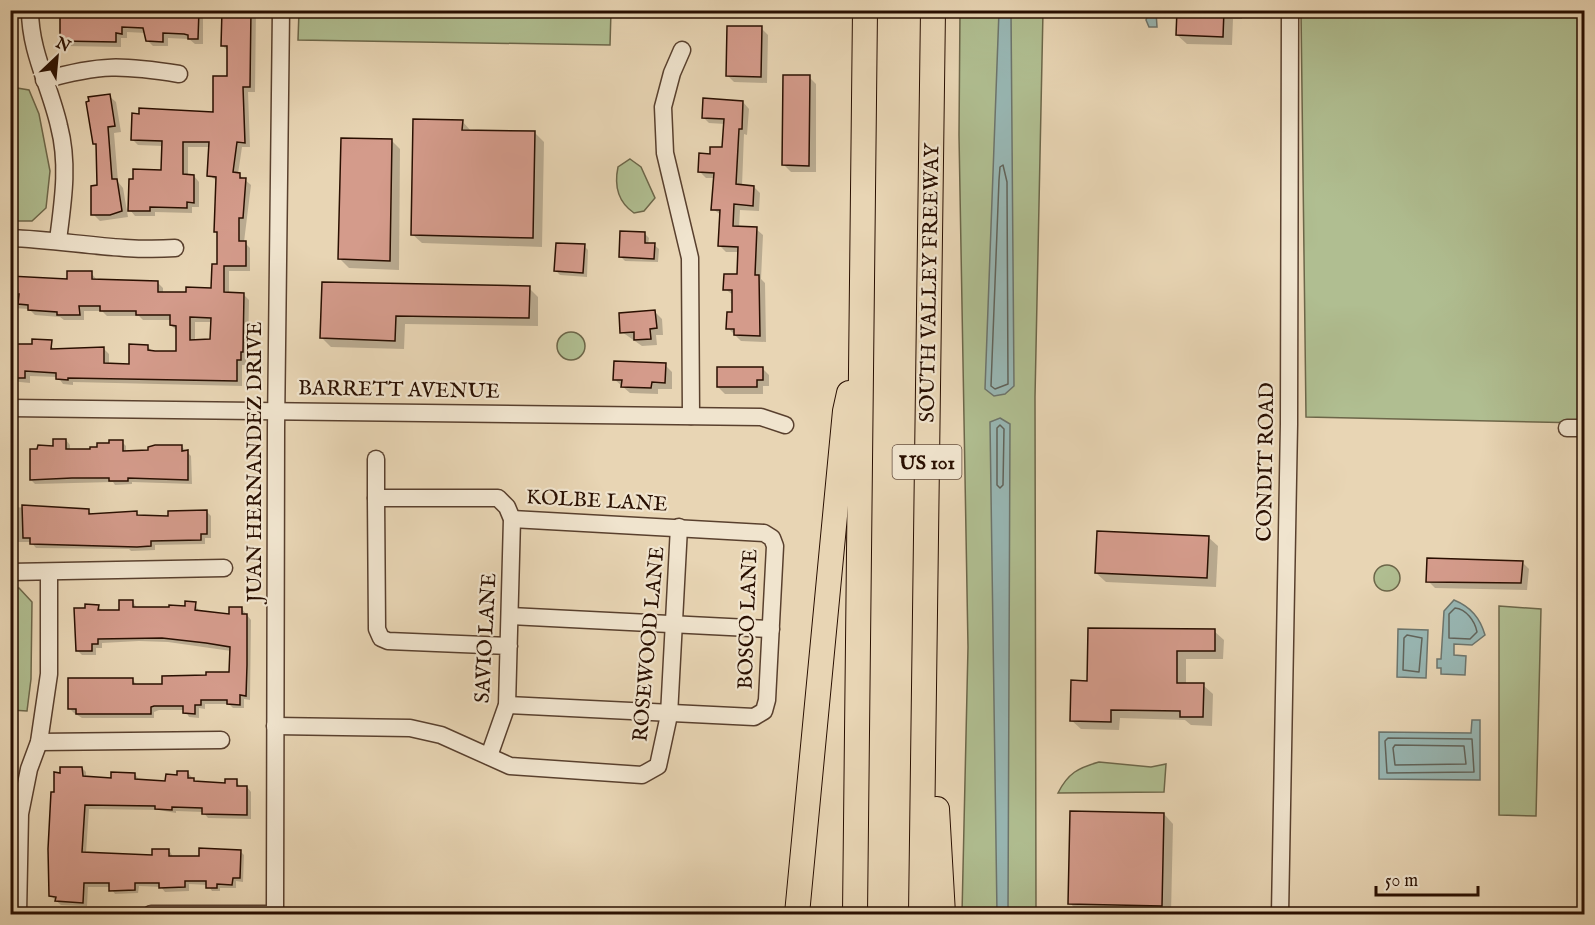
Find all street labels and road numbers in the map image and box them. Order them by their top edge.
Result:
street label: SOUTH VALLEY FREEWAY [915,142,946,423]
street label: JUAN HERNANDEZ DRIVE [242,321,269,605]
street label: BARRETT AVENUE [298,375,500,406]
street label: CONDIT ROAD [1252,382,1281,542]
road number: US 101 [892,445,962,479]
street label: KOLBE LANE [525,484,668,519]
street label: ROSEWOOD LANE [628,545,671,743]
street label: BOSCO LANE [733,548,764,690]
street label: SAVIO LANE [470,572,503,704]

